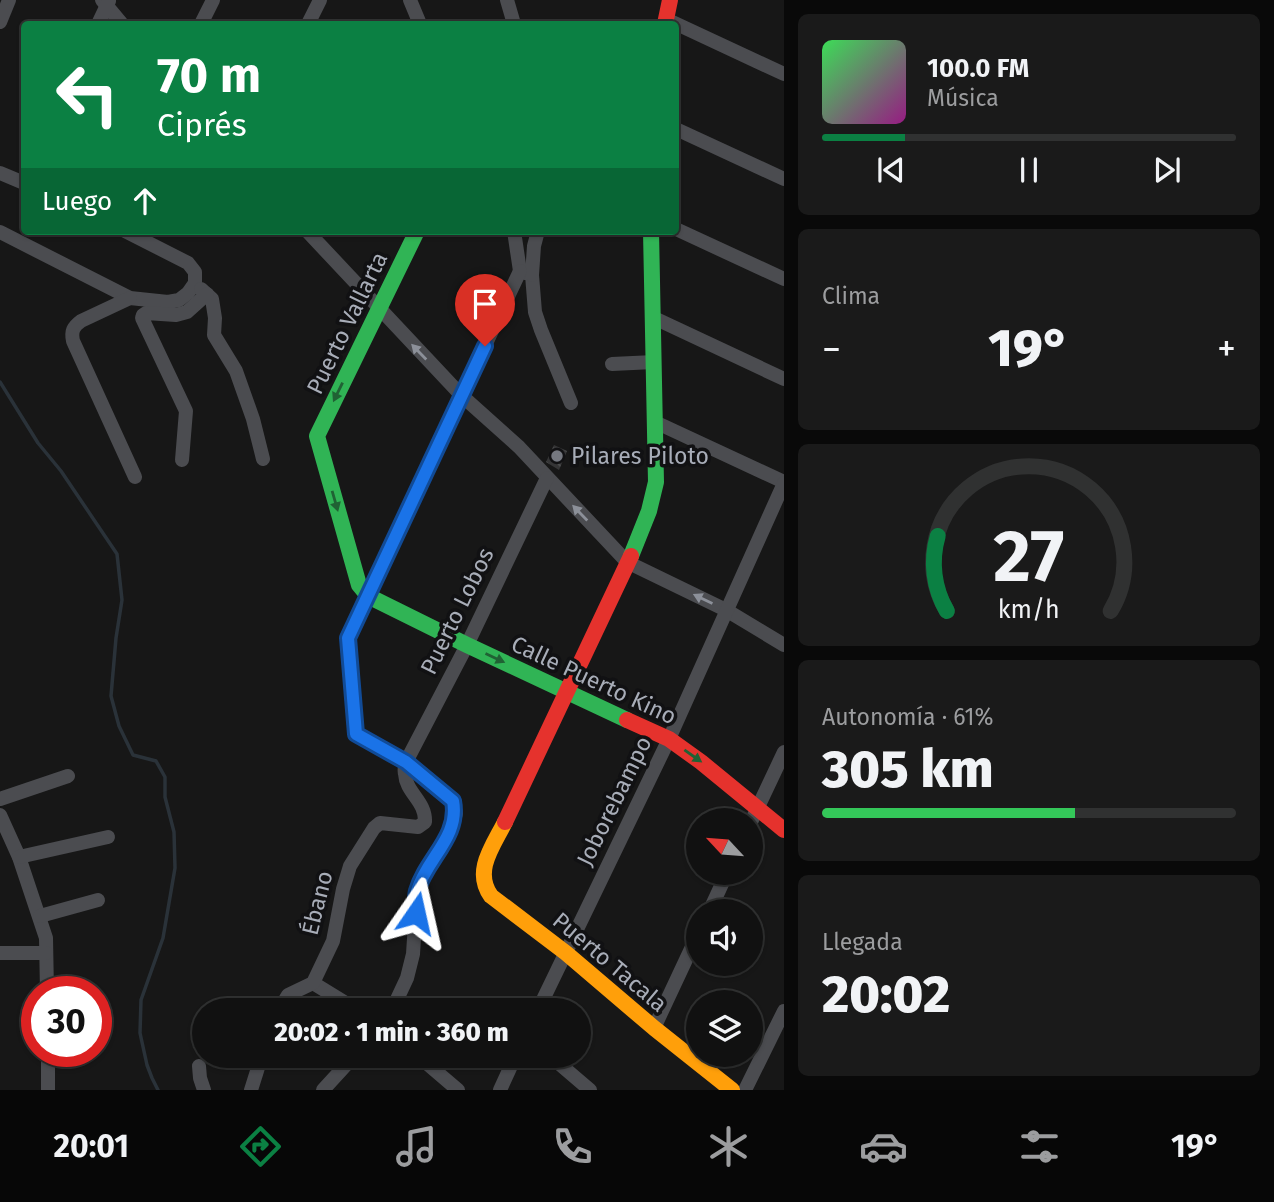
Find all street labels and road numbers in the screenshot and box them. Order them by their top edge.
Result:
street label: Puerto Vallarta [301,247,393,399]
street label: Puerto Lobos [414,543,500,679]
street label: Calle Puerto Kino [507,630,681,730]
street label: Joborebampo [571,731,657,871]
street label: Ébano [295,868,338,938]
street label: Puerto Tacala [547,906,673,1018]

